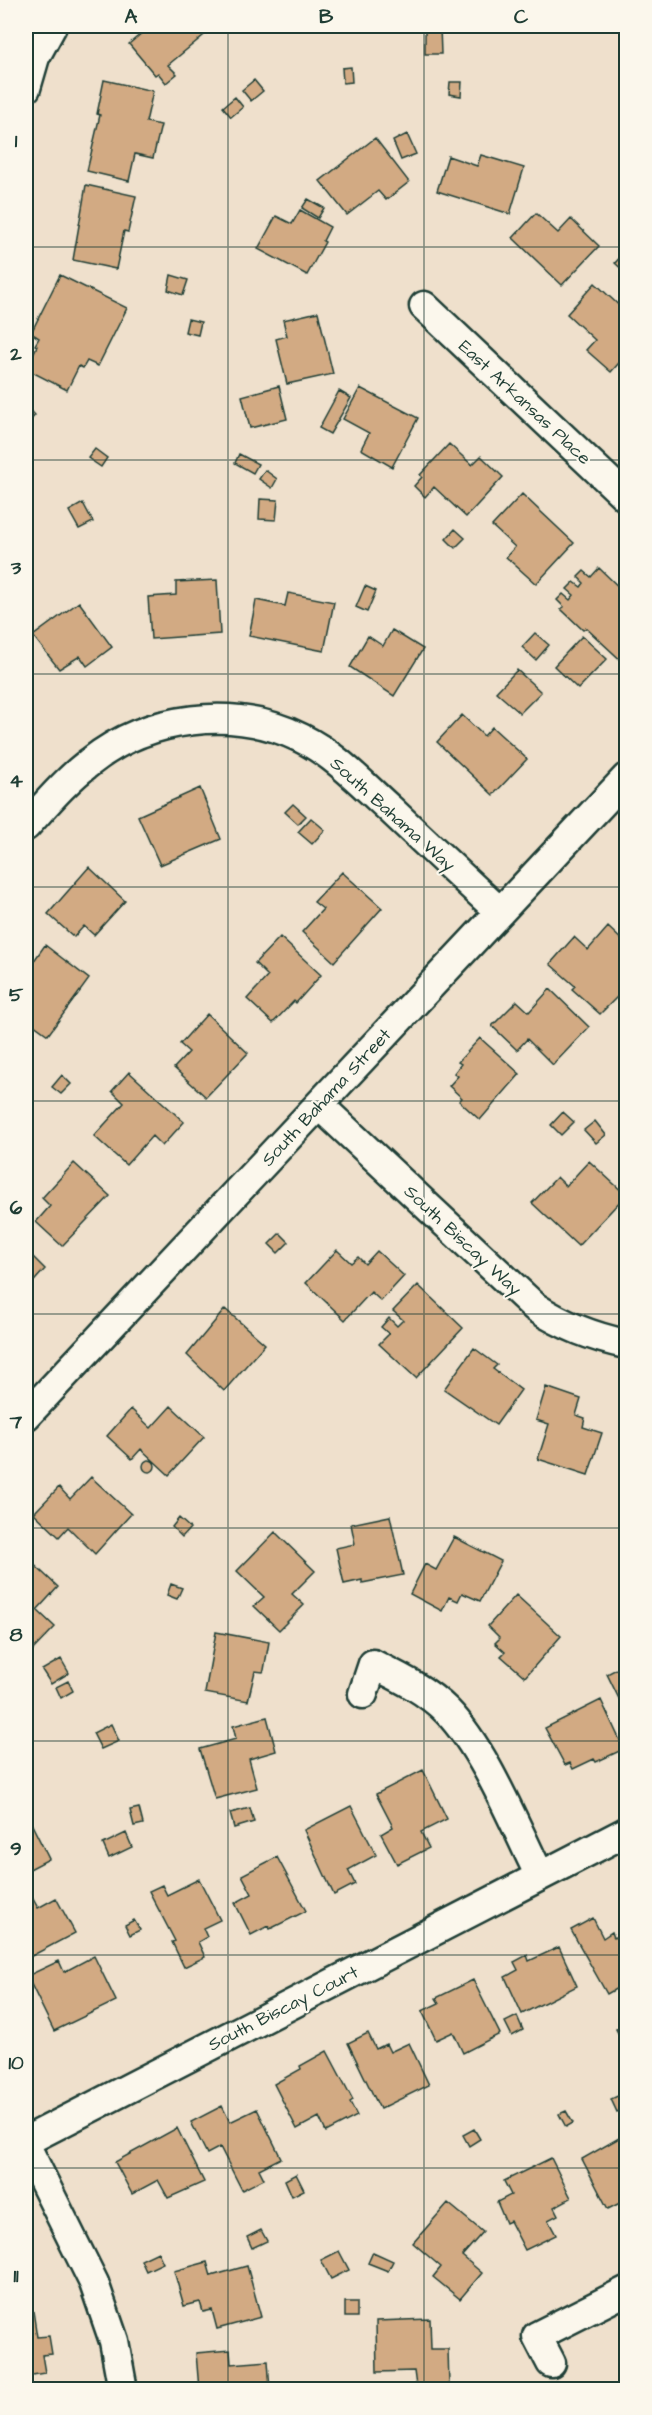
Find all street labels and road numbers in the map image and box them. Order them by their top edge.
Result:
street label: East Arkansas Place [453,334,597,471]
street label: South Bahama Way [324,751,461,878]
street label: South Bahama Street [256,1022,397,1172]
street label: South Biscay Way [398,1179,527,1302]
street label: South Biscay Court [204,1959,364,2058]

